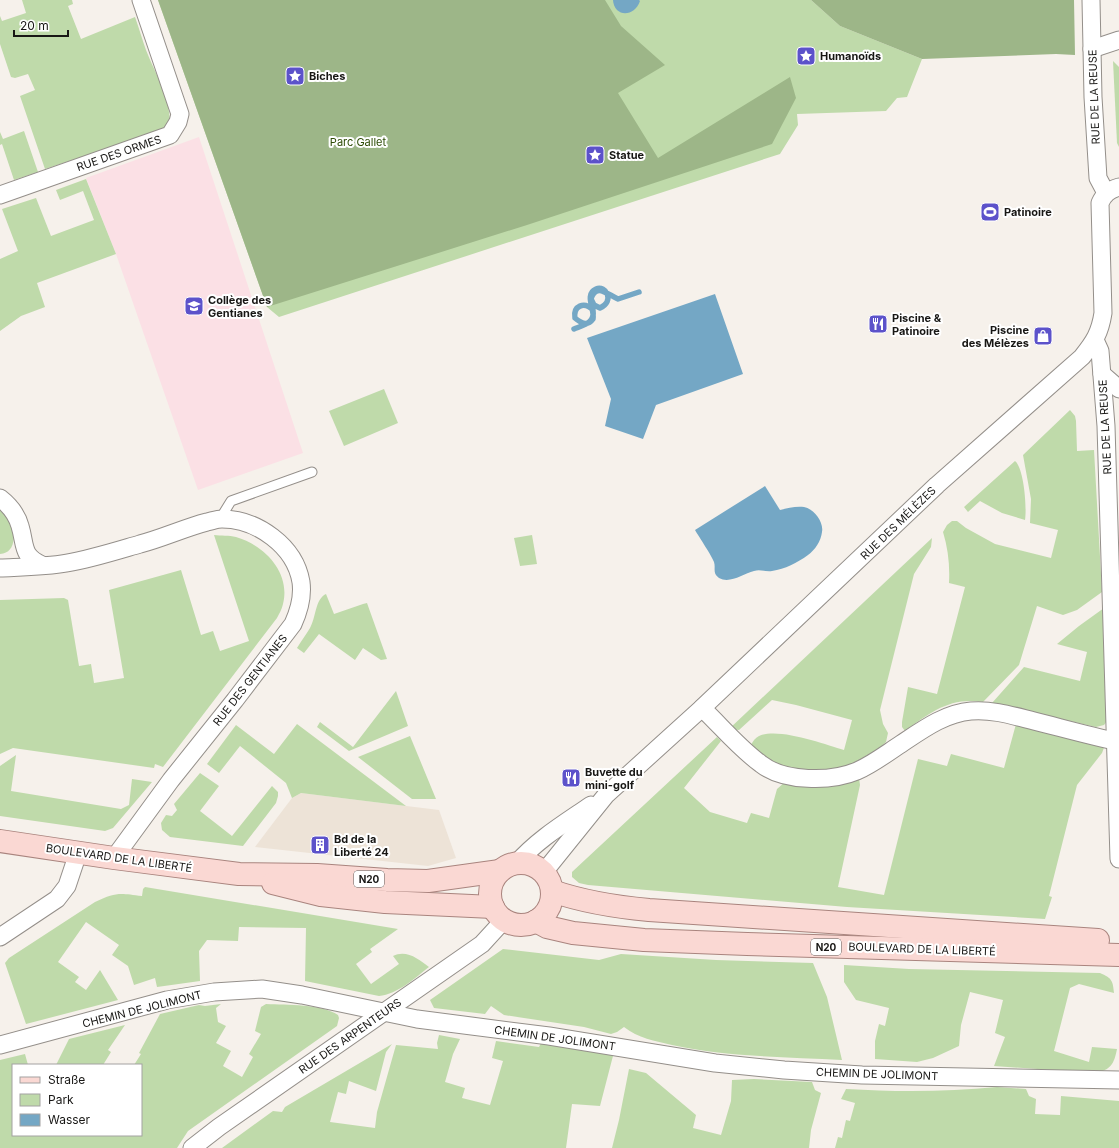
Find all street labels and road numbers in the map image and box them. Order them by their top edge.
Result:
street label: RUE DE LA REUSE [1085,49,1103,145]
street label: RUE DES ORMES [75,132,163,174]
street label: RUE DE LA REUSE [1096,379,1114,475]
street label: RUE DES MÉLÈZES [857,483,939,563]
street label: RUE DES GENTIANES [210,631,290,729]
street label: BOULEVARD DE LA LIBERTÉ [45,841,193,875]
road number: N20 [354,871,384,887]
road number: N20 [811,939,841,955]
street label: BOULEVARD DE LA LIBERTÉ [848,939,996,959]
street label: CHEMIN DE JOLIMONT [81,987,203,1031]
street label: RUE DES ARPENTEURS [296,995,404,1077]
street label: CHEMIN DE JOLIMONT [493,1023,617,1053]
street label: CHEMIN DE JOLIMONT [816,1065,938,1083]

